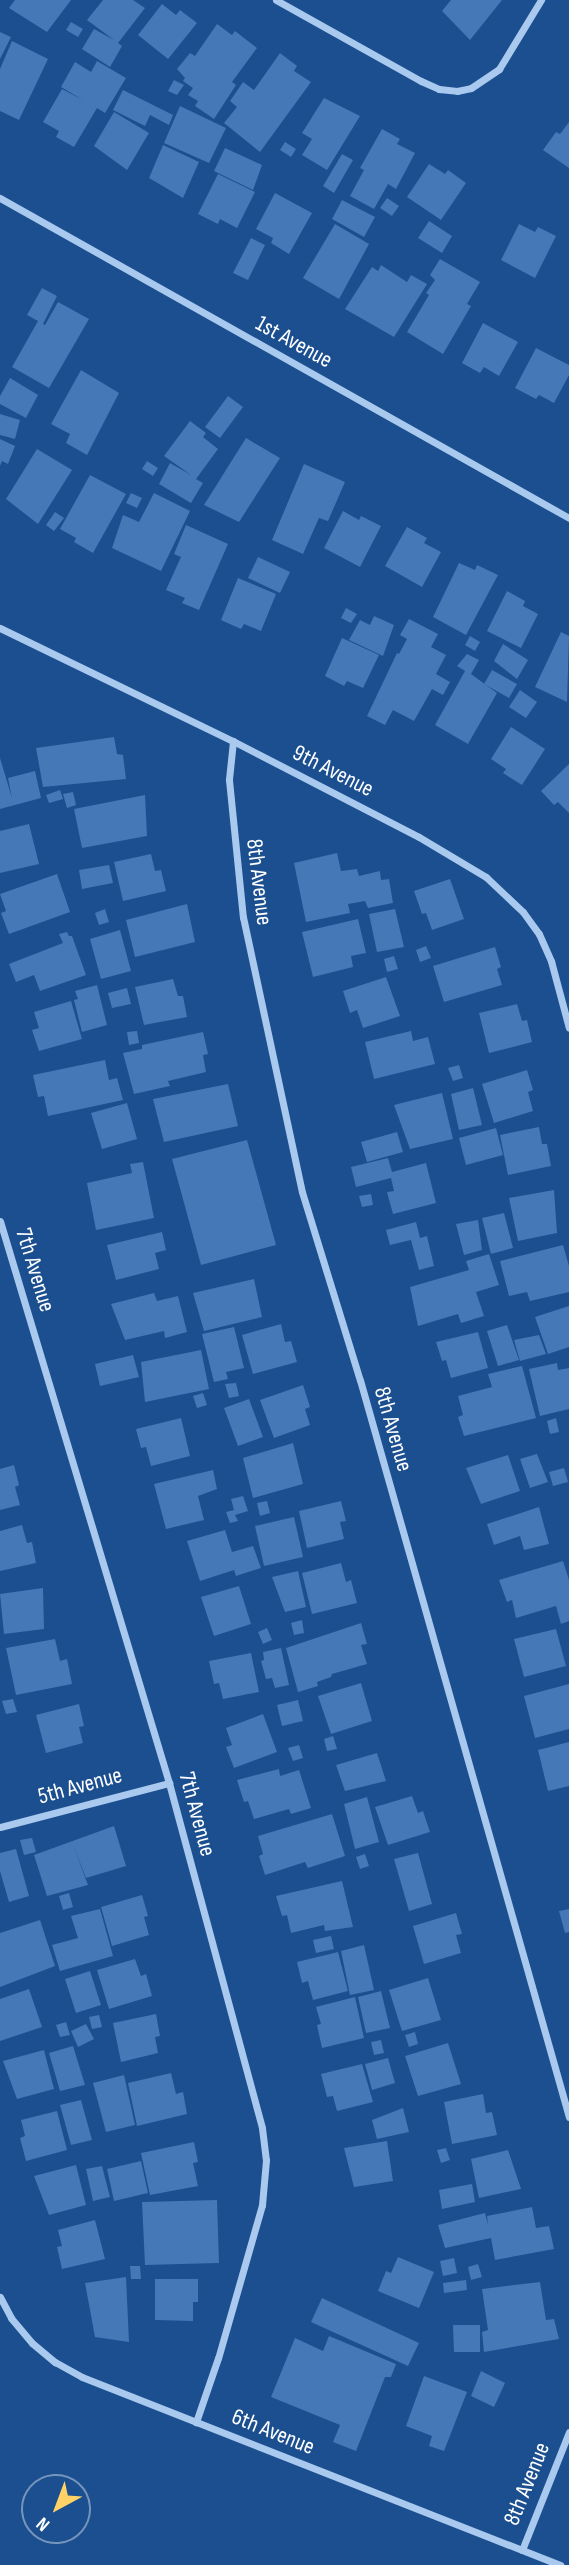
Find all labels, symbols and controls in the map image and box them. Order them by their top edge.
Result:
street label: 1st Avenue [251,310,337,374]
street label: 9th Avenue [288,739,378,803]
street label: 8th Avenue [240,837,278,927]
street label: 7th Avenue [9,1225,61,1315]
street label: 8th Avenue [368,1383,418,1475]
street label: 5th Avenue [35,1762,125,1810]
street label: 7th Avenue [173,1769,221,1859]
street label: 6th Avenue [228,2403,318,2461]
street label: 8th Avenue [498,2439,556,2529]
north arrow [21,2474,91,2544]
text: N [32,2512,55,2536]

